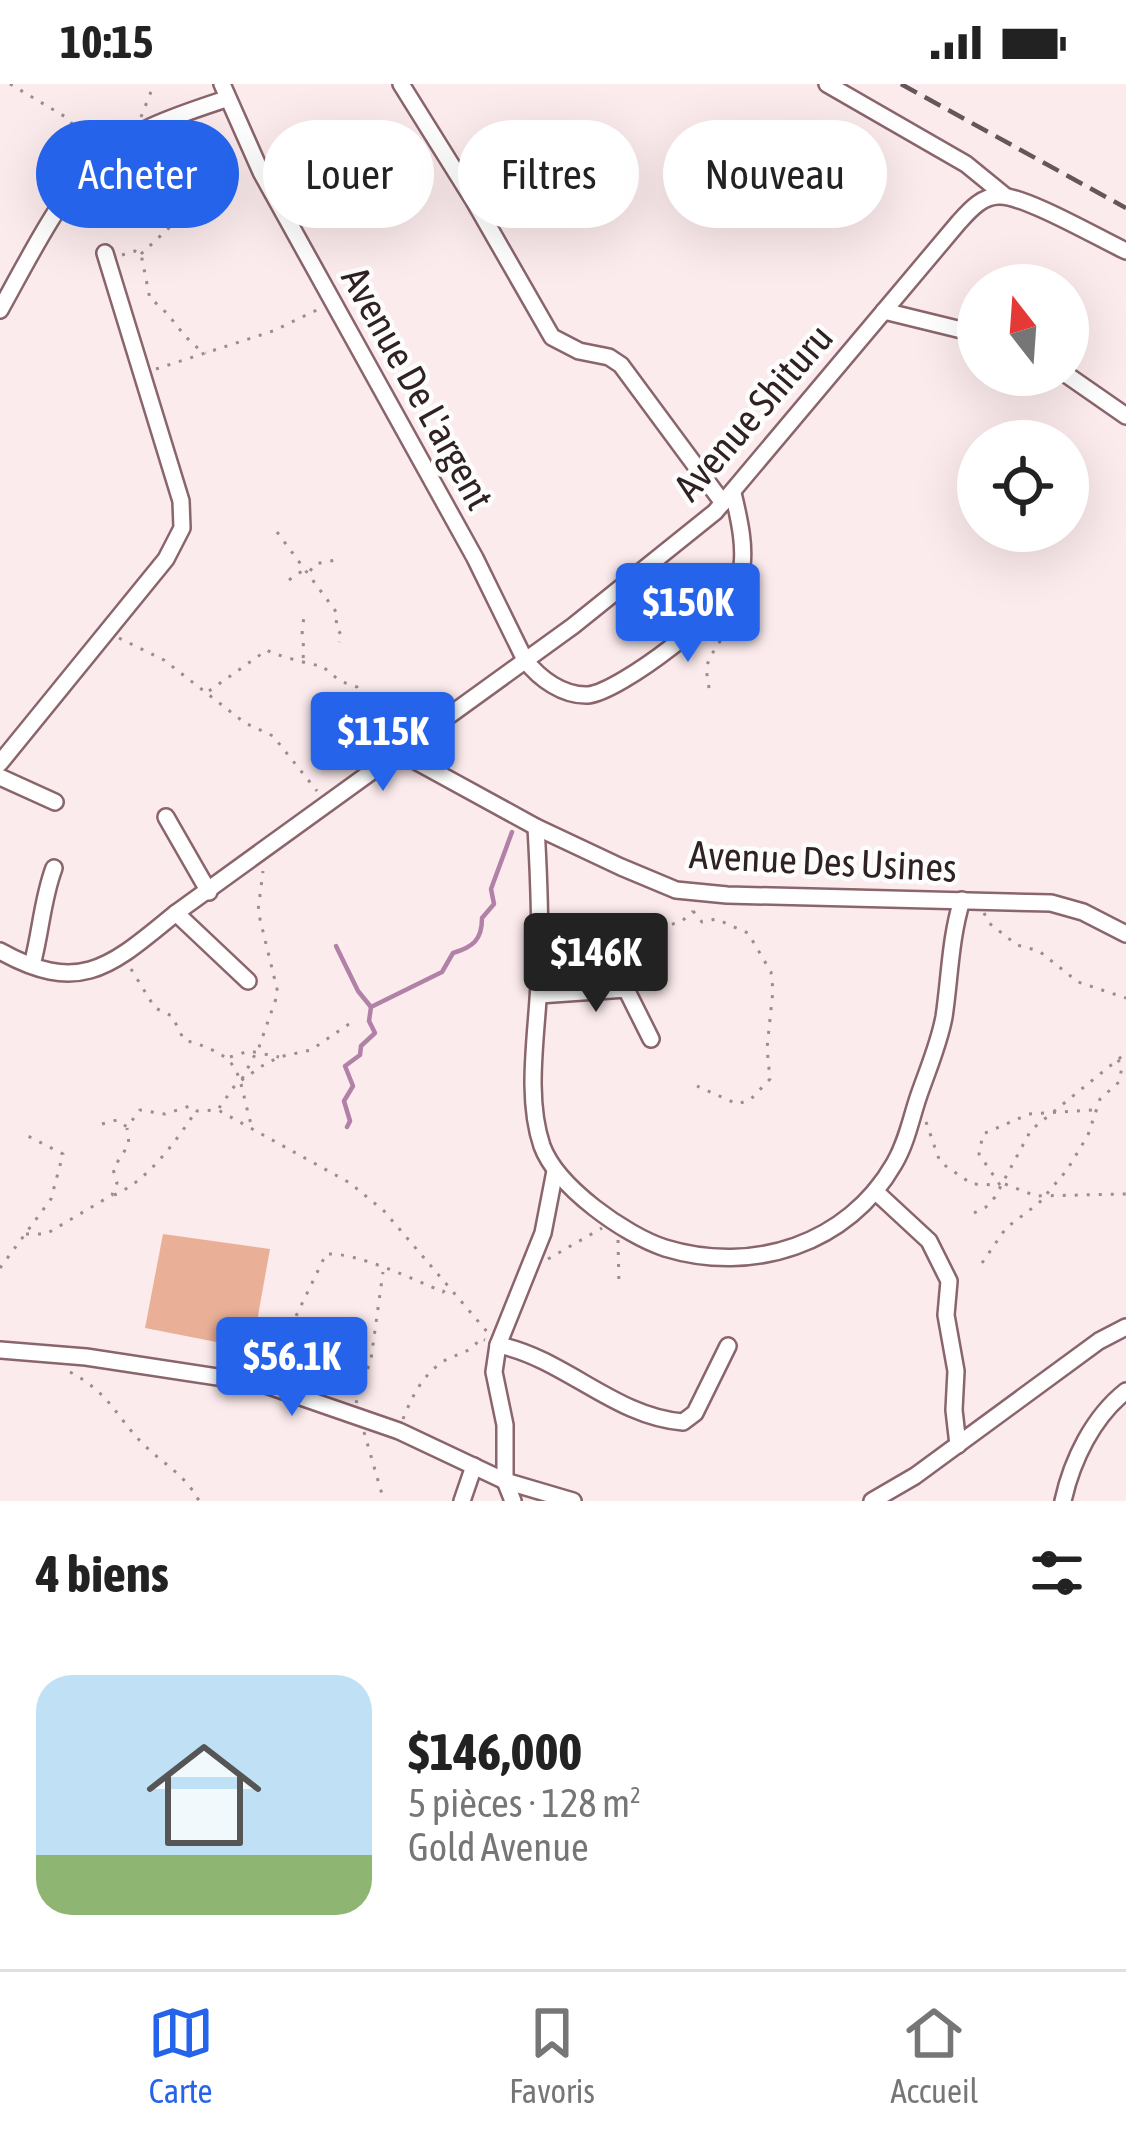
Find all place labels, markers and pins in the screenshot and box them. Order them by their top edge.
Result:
pin: $150K [604,563,772,665]
pin: $115K [299,692,467,794]
pin: $146K [512,913,680,1015]
pin: $56.1K [194,1317,390,1419]

